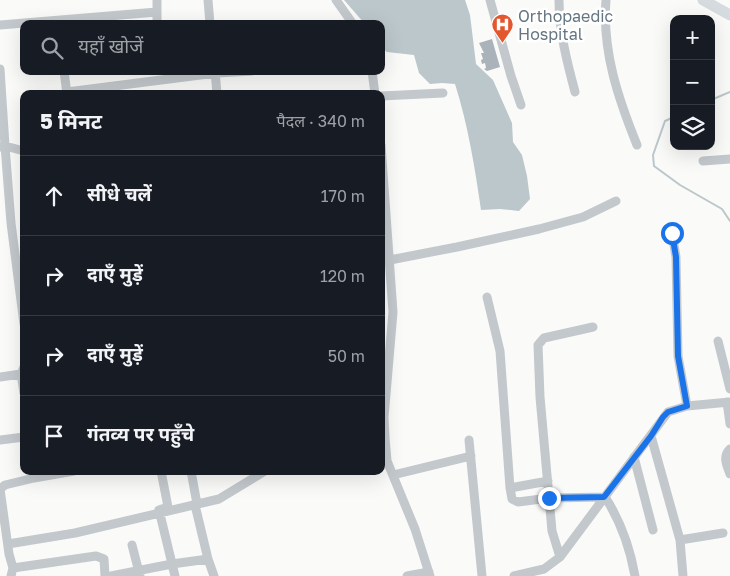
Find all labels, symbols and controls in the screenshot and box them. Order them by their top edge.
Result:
place label: Orthopaedic Hospital [518,6,614,44]
hospital icon: Orthopaedic Hospital [490,13,514,44]
map controls [670,15,715,150]
button: + [670,15,715,60]
search box [20,20,385,75]
icon: search [38,34,66,62]
text: यहाँ खोजें [78,34,143,57]
button: − [670,60,715,105]
button: layers [670,105,715,150]
text: 5 मिनट [40,108,102,134]
text: पैदल · 340 m [277,111,365,131]
icon: ahead [40,182,68,210]
text: सीधे चलें [87,182,152,205]
text: 170 m [321,186,365,206]
route start [661,222,684,245]
icon: right [40,262,68,290]
text: दाएँ मुड़ें [87,262,143,285]
text: 120 m [320,266,365,286]
icon: right [40,342,68,370]
text: दाएँ मुड़ें [87,342,143,365]
text: 50 m [328,346,365,366]
icon: arrive [40,422,68,450]
text: गंतव्य पर पहुँचे [87,422,194,445]
route end [538,487,561,510]

